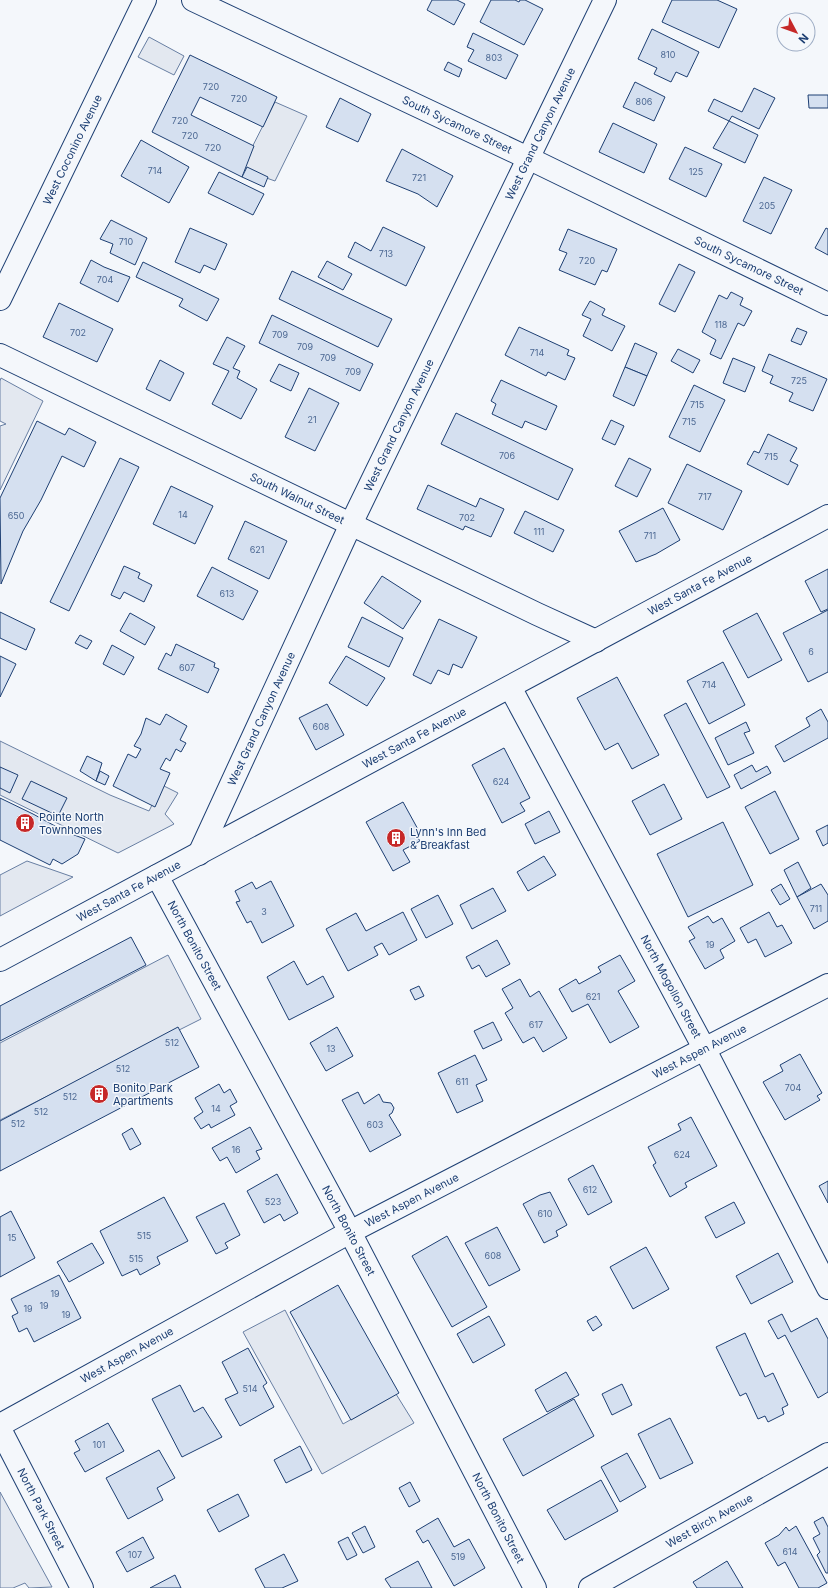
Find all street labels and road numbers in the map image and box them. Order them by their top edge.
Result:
street label: West Grand Canyon Avenue [502,65,578,202]
street label: West Coconino Avenue [40,92,105,207]
street label: South Sycamore Street [400,93,515,157]
street label: South Sycamore Street [692,233,806,298]
street label: West Grand Canyon Avenue [361,357,437,494]
street label: South Walnut Street [248,470,347,527]
street label: West Santa Fe Avenue [645,551,754,618]
street label: West Grand Canyon Avenue [225,650,298,788]
street label: West Santa Fe Avenue [360,704,469,772]
street label: West Santa Fe Avenue [74,857,183,925]
street label: North Bonito Street [165,898,225,993]
street label: North Mogollon Street [638,933,705,1041]
street label: West Aspen Avenue [650,1021,749,1082]
street label: West Aspen Avenue [362,1170,461,1230]
street label: North Bonito Street [319,1183,378,1278]
street label: West Aspen Avenue [78,1324,176,1386]
street label: North Park Street [14,1466,68,1553]
street label: North Bonito Street [469,1470,528,1566]
street label: West Birch Avenue [663,1491,755,1551]

